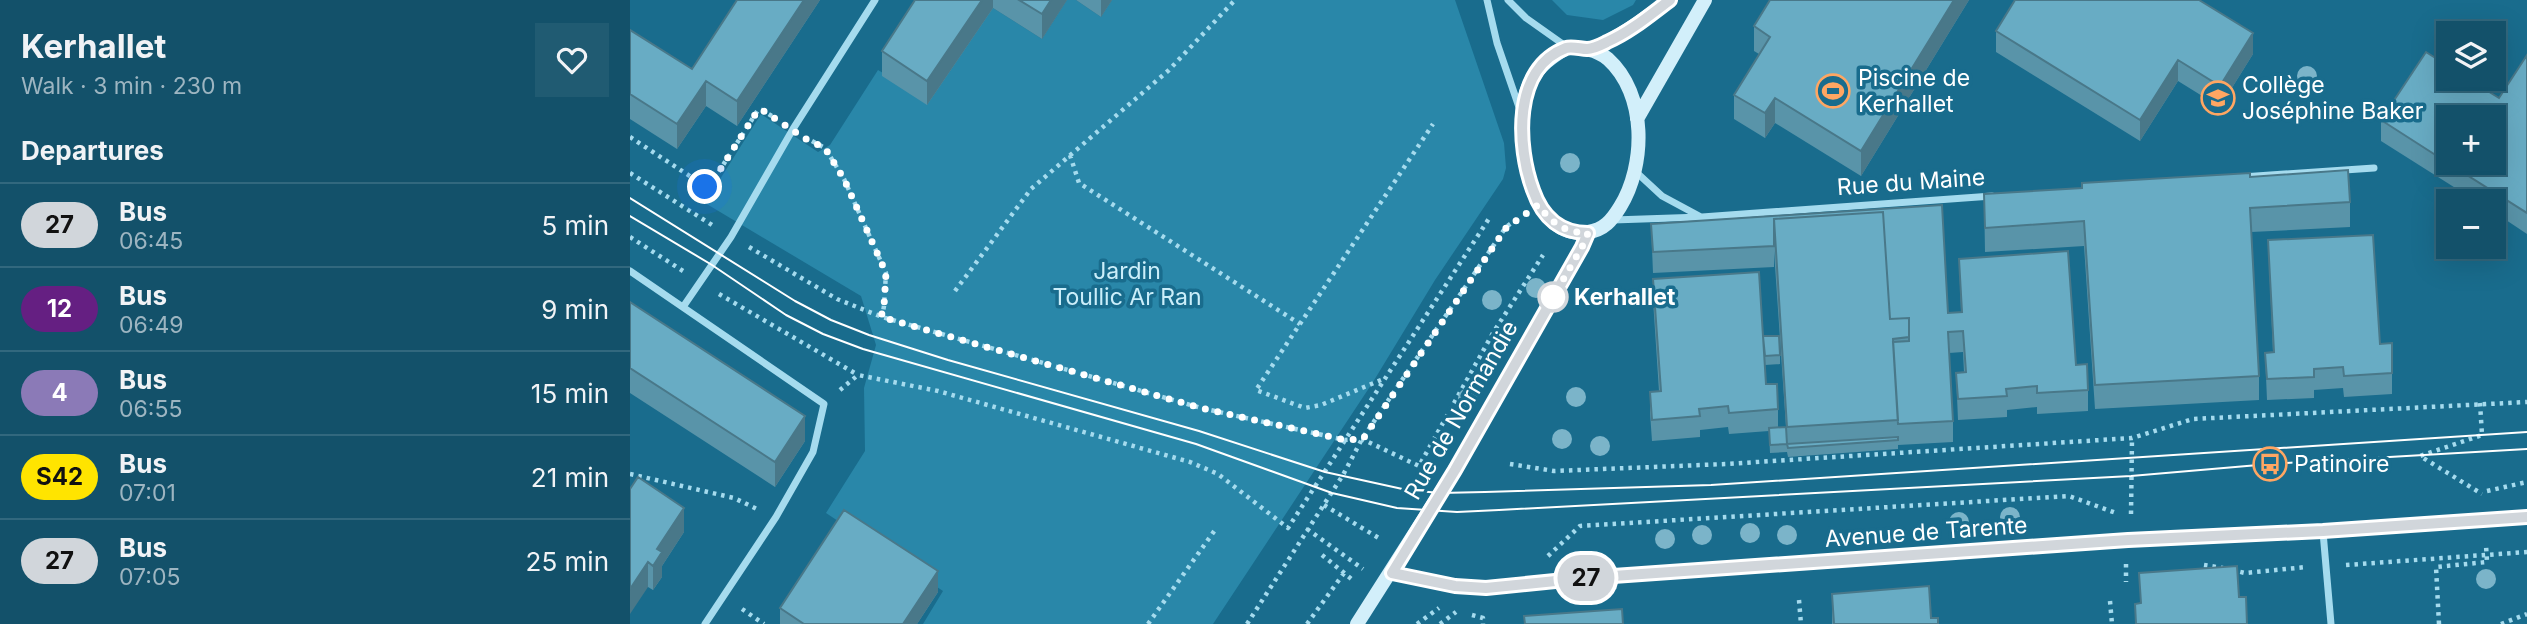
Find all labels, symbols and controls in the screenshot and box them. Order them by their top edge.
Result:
map controls [2436,21,2506,259]
button: layers [2436,21,2506,91]
button: heart [535,23,609,97]
text: Kerhallet [21,26,166,66]
place label: Piscine de Kerhallet [1858,64,1970,118]
place label: Collège Joséphine Baker [2242,71,2424,125]
text: Walk · 3 min · 230 m [21,72,242,100]
sports icon: Piscine de Kerhallet [1814,72,1852,110]
school or university icon: Collège Joséphine Baker [2199,79,2237,117]
button: + [2436,105,2506,175]
text: Departures [21,135,164,166]
street label: Rue du Maine [1836,163,1986,201]
your location [687,169,722,204]
button: − [2436,189,2506,259]
text: Bus [119,196,167,227]
text: 27 [45,210,74,239]
text: 5 min [541,210,609,241]
text: 06:45 [119,227,183,255]
park label: Jardin Toullic Ar Ran [1053,257,1201,311]
text: Bus [119,280,167,311]
marker: Kerhallet [1538,282,1568,312]
place label: Kerhallet [1574,283,1676,311]
text: 12 [47,294,72,323]
text: 9 min [541,294,609,325]
text: 06:49 [119,311,184,339]
street label: Rue de Normandie [1398,315,1524,505]
text: Bus [119,364,167,395]
text: 4 [51,378,68,407]
text: 15 min [531,378,609,409]
text: 06:55 [119,395,182,423]
bus stop icon: Patinoire [2251,445,2289,483]
text: Bus [119,448,167,479]
place label: Patinoire [2294,450,2389,478]
text: S42 [36,462,83,491]
text: 21 min [531,462,609,493]
text: 07:01 [119,479,176,507]
street label: Avenue de Tarente [1824,511,2028,553]
text: Bus [119,532,167,563]
text: 27 [45,546,74,575]
text: 25 min [526,546,609,577]
line badge: 27 [1555,555,1618,601]
text: 07:05 [119,563,180,591]
text: 27 [1571,563,1601,592]

